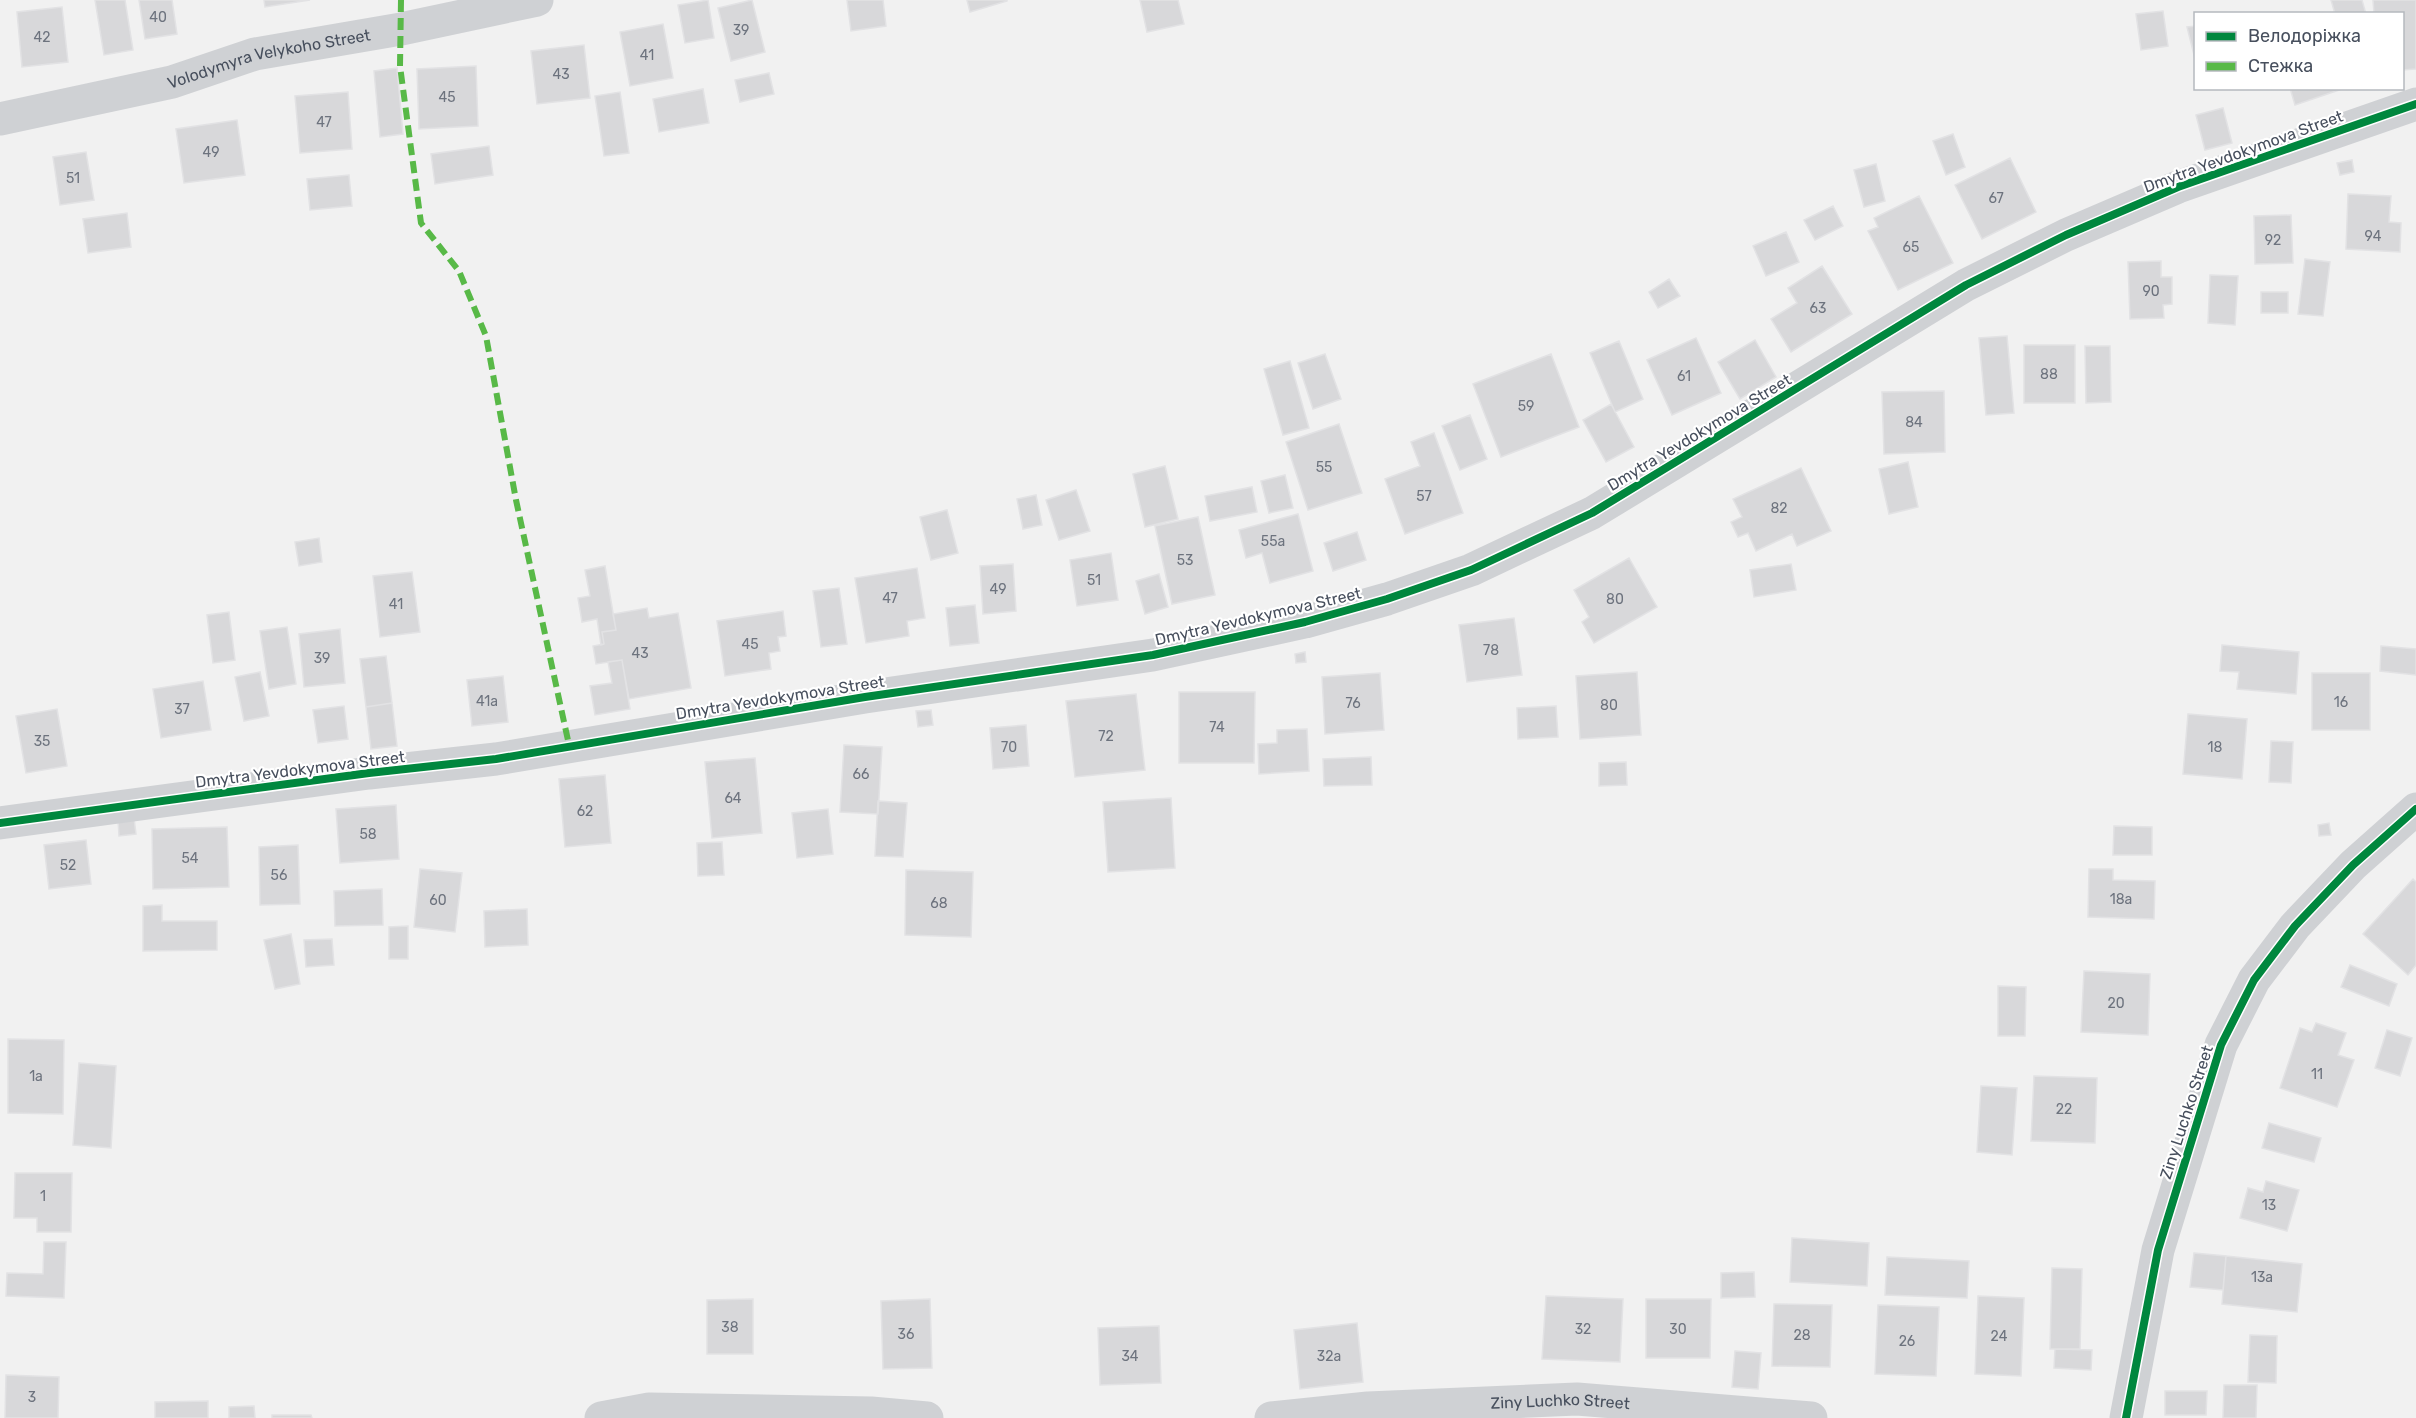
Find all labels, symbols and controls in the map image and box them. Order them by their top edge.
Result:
house number: 40 [149,9,167,26]
legend [2194,12,2404,90]
house number: 39 [733,22,749,39]
street label: Volodymyra Velykoho Street [165,25,372,93]
text: Велодоріжка [2248,25,2361,47]
house number: 42 [34,29,50,46]
house number: 41 [640,47,654,64]
text: Стежка [2248,55,2313,77]
house number: 43 [552,66,570,83]
house number: 45 [438,89,456,106]
street label: Dmytra Yevdokymova Street [2141,106,2346,196]
house number: 47 [316,114,332,131]
house number: 49 [203,144,219,161]
house number: 51 [66,170,80,187]
house number: 67 [1988,190,2004,207]
house number: 94 [2365,228,2382,245]
house number: 92 [2265,232,2281,249]
house number: 65 [1903,239,1919,256]
house number: 90 [2142,283,2160,300]
house number: 63 [1810,300,1826,317]
house number: 88 [2040,366,2058,383]
house number: 61 [1677,368,1691,385]
street label: Dmytra Yevdokymova Street [1604,370,1795,495]
house number: 59 [1518,398,1534,415]
house number: 84 [1905,414,1923,431]
house number: 55 [1316,459,1332,476]
house number: 57 [1416,488,1432,505]
house number: 82 [1770,500,1788,517]
house number: 55а [1261,533,1285,550]
house number: 53 [1177,552,1193,569]
house number: 51 [1087,572,1101,589]
house number: 49 [990,581,1006,598]
street label: Dmytra Yevdokymova Street [1153,583,1363,649]
house number: 47 [882,590,898,607]
house number: 80 [1606,591,1624,608]
house number: 41 [389,596,403,613]
house number: 45 [741,636,759,653]
house number: 78 [1483,642,1499,659]
house number: 43 [631,645,649,662]
house number: 39 [314,650,330,667]
street label: Dmytra Yevdokymova Street [674,672,886,723]
house number: 41а [476,693,498,710]
house number: 16 [2334,694,2348,711]
house number: 76 [1345,695,1361,712]
house number: 80 [1600,697,1618,714]
house number: 37 [174,701,190,718]
house number: 74 [1209,719,1225,736]
house number: 72 [1098,728,1114,745]
house number: 35 [34,733,50,750]
house number: 70 [1001,739,1017,756]
house number: 18 [2208,739,2223,756]
street label: Dmytra Yevdokymova Street [194,747,406,792]
house number: 66 [853,766,869,783]
house number: 64 [724,790,742,807]
house number: 62 [577,803,593,820]
house number: 58 [359,826,377,843]
house number: 54 [181,850,199,867]
house number: 52 [60,857,76,874]
house number: 56 [271,867,287,884]
house number: 18а [2110,891,2132,908]
house number: 60 [429,892,447,909]
house number: 68 [930,895,948,912]
house number: 20 [2107,995,2125,1012]
street label: Ziny Luchko Street [2156,1043,2217,1181]
house number: 11 [2311,1066,2323,1083]
house number: 1а [29,1068,43,1085]
house number: 22 [2056,1101,2072,1118]
house number: 1 [40,1188,46,1205]
house number: 13 [2262,1197,2276,1214]
house number: 13а [2251,1269,2273,1286]
house number: 38 [721,1319,739,1336]
house number: 32 [1575,1321,1591,1338]
house number: 30 [1669,1321,1687,1338]
house number: 36 [898,1326,914,1343]
house number: 28 [1793,1327,1811,1344]
house number: 24 [1991,1328,2008,1345]
house number: 26 [1899,1333,1915,1350]
house number: 34 [1121,1348,1139,1365]
house number: 32а [1317,1348,1341,1365]
house number: 3 [28,1389,36,1406]
street label: Ziny Luchko Street [1490,1390,1631,1413]

